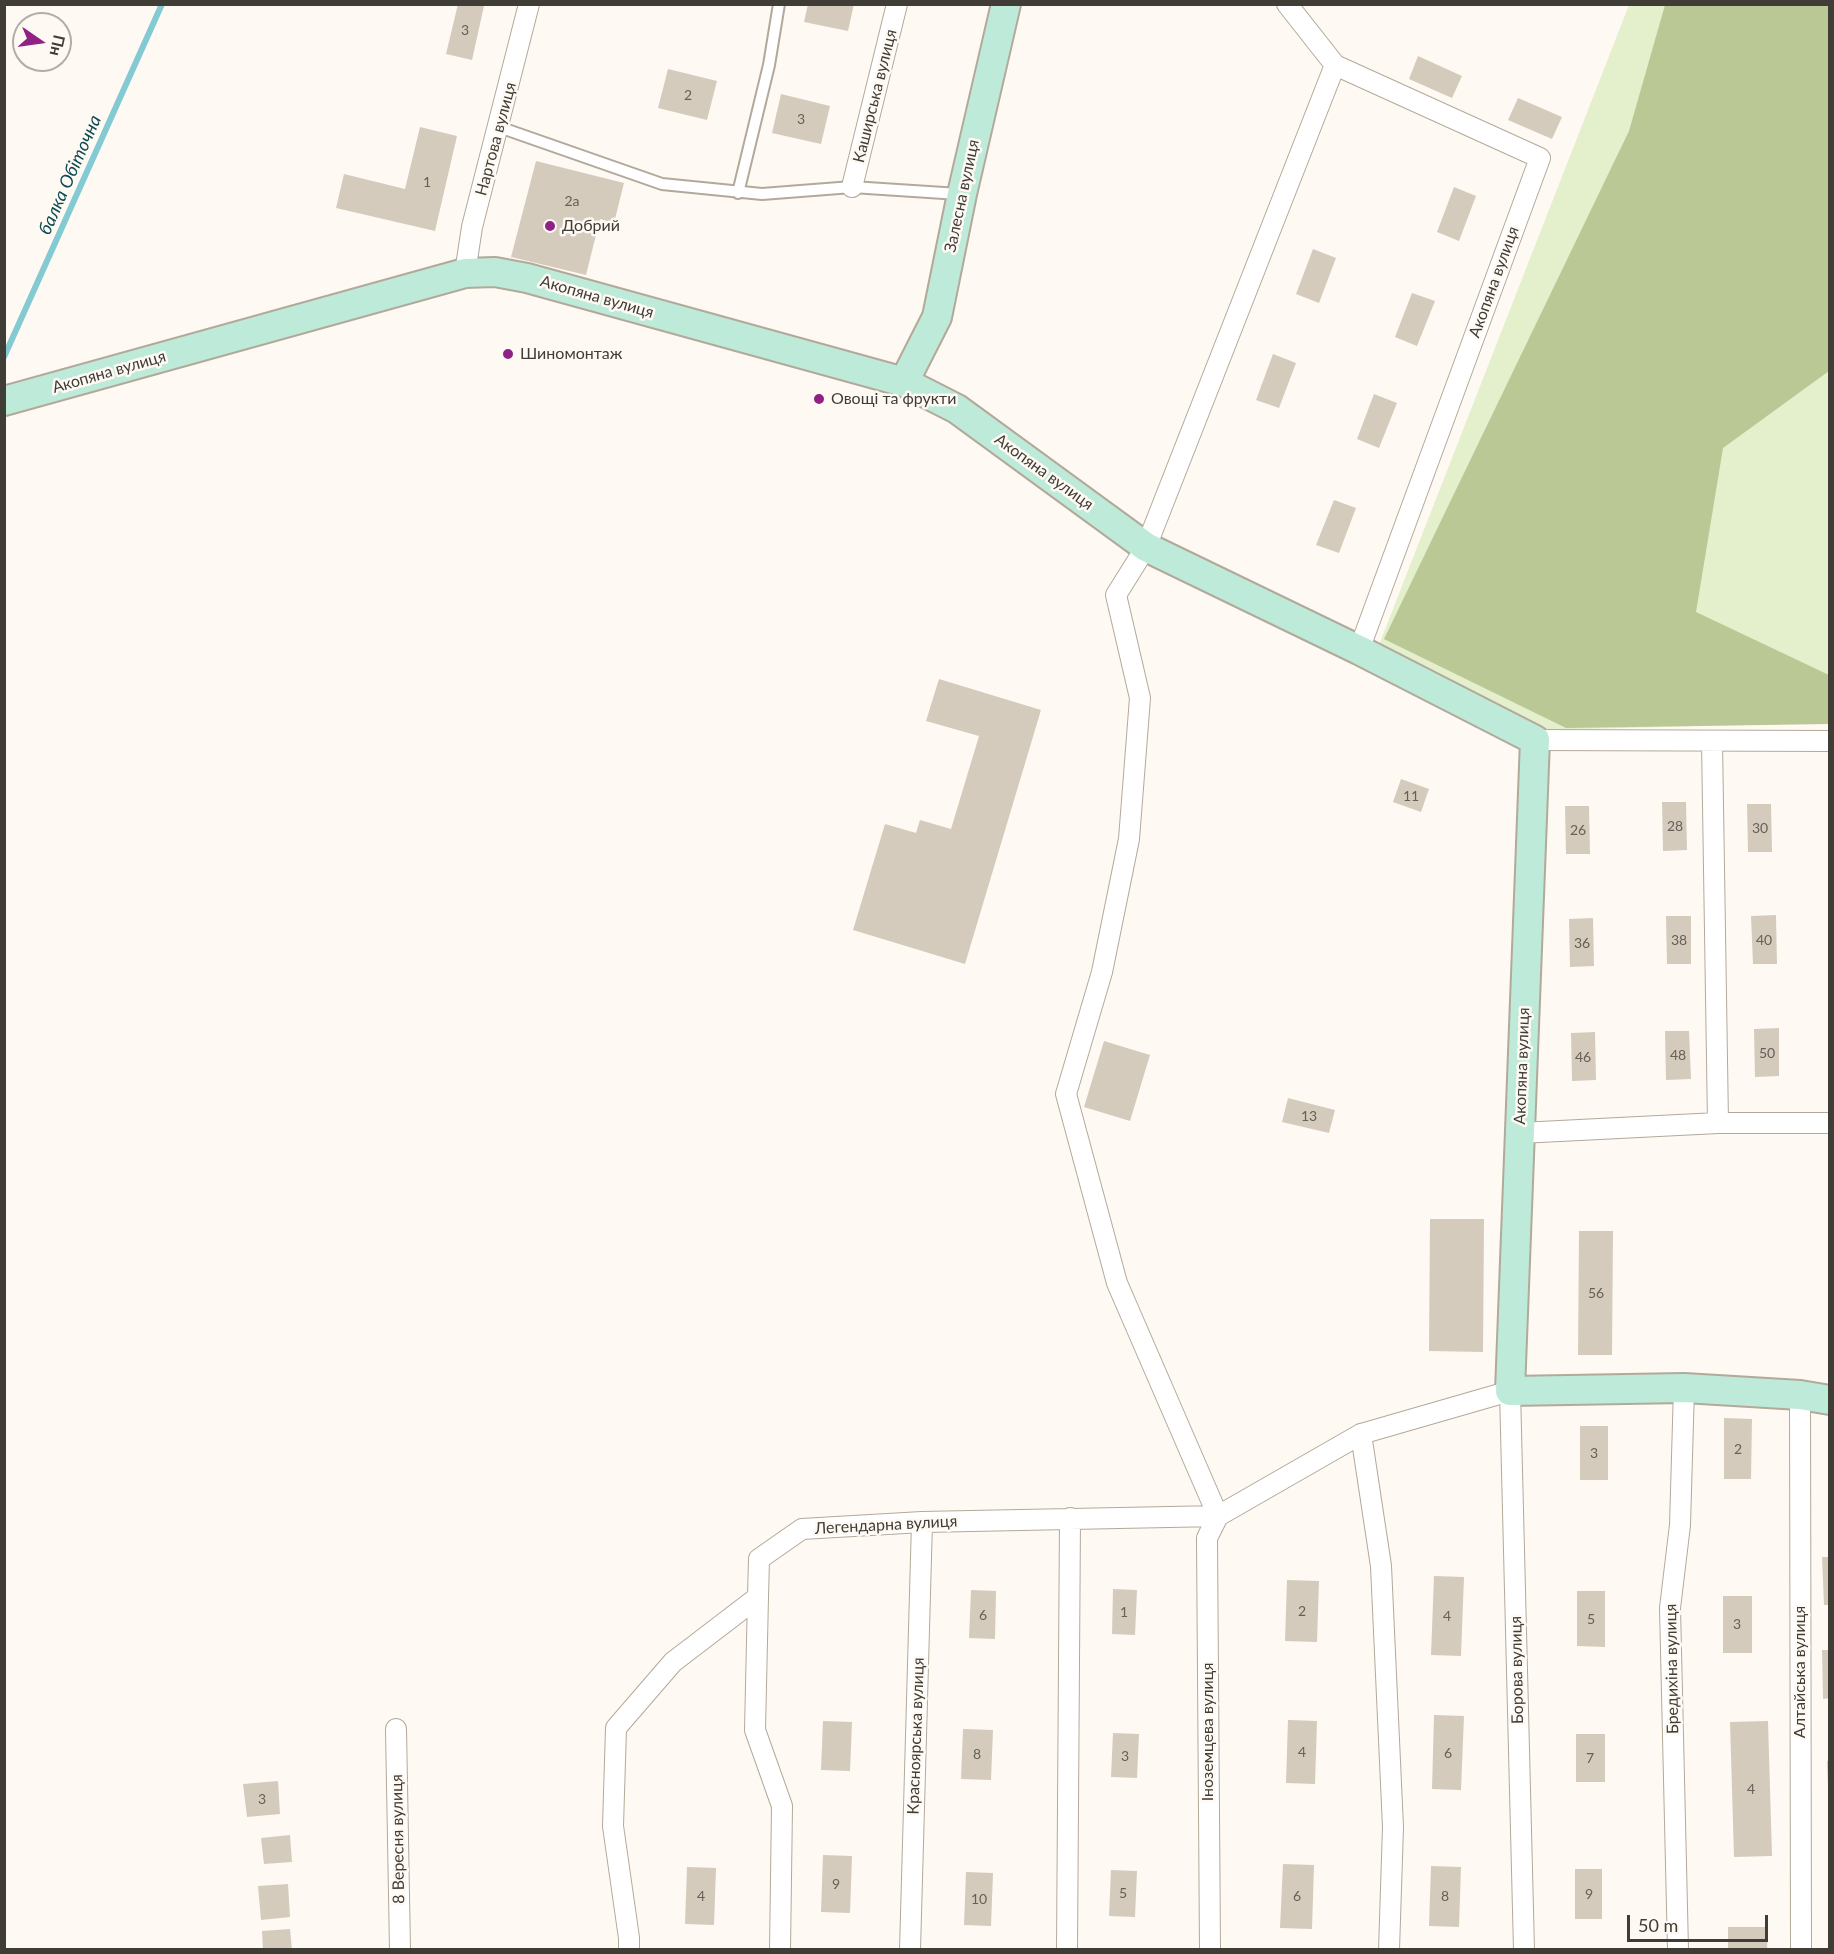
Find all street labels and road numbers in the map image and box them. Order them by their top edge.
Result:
street label: Каширська вулиця [849,27,901,165]
street label: Нартова вулиця [472,80,520,198]
street label: Залесна вулиця [941,138,983,254]
street label: Акопяна вулиця [1465,224,1523,340]
street label: Акопяна вулиця [538,272,656,322]
street label: Акопяна вулиця [50,347,168,397]
street label: Акопяна вулиця [991,430,1097,514]
street label: Акопяна вулиця [1510,1007,1534,1125]
street label: Легендарна вулиця [814,1512,958,1538]
street label: Бредихіна вулиця [1661,1604,1683,1734]
street label: Алтайська вулиця [1790,1606,1810,1738]
street label: Борова вулиця [1506,1616,1528,1724]
street label: Красноярська вулиця [904,1657,928,1815]
street label: Іноземцева вулиця [1198,1663,1218,1801]
street label: 8 Вересня вулиця [387,1774,409,1904]

